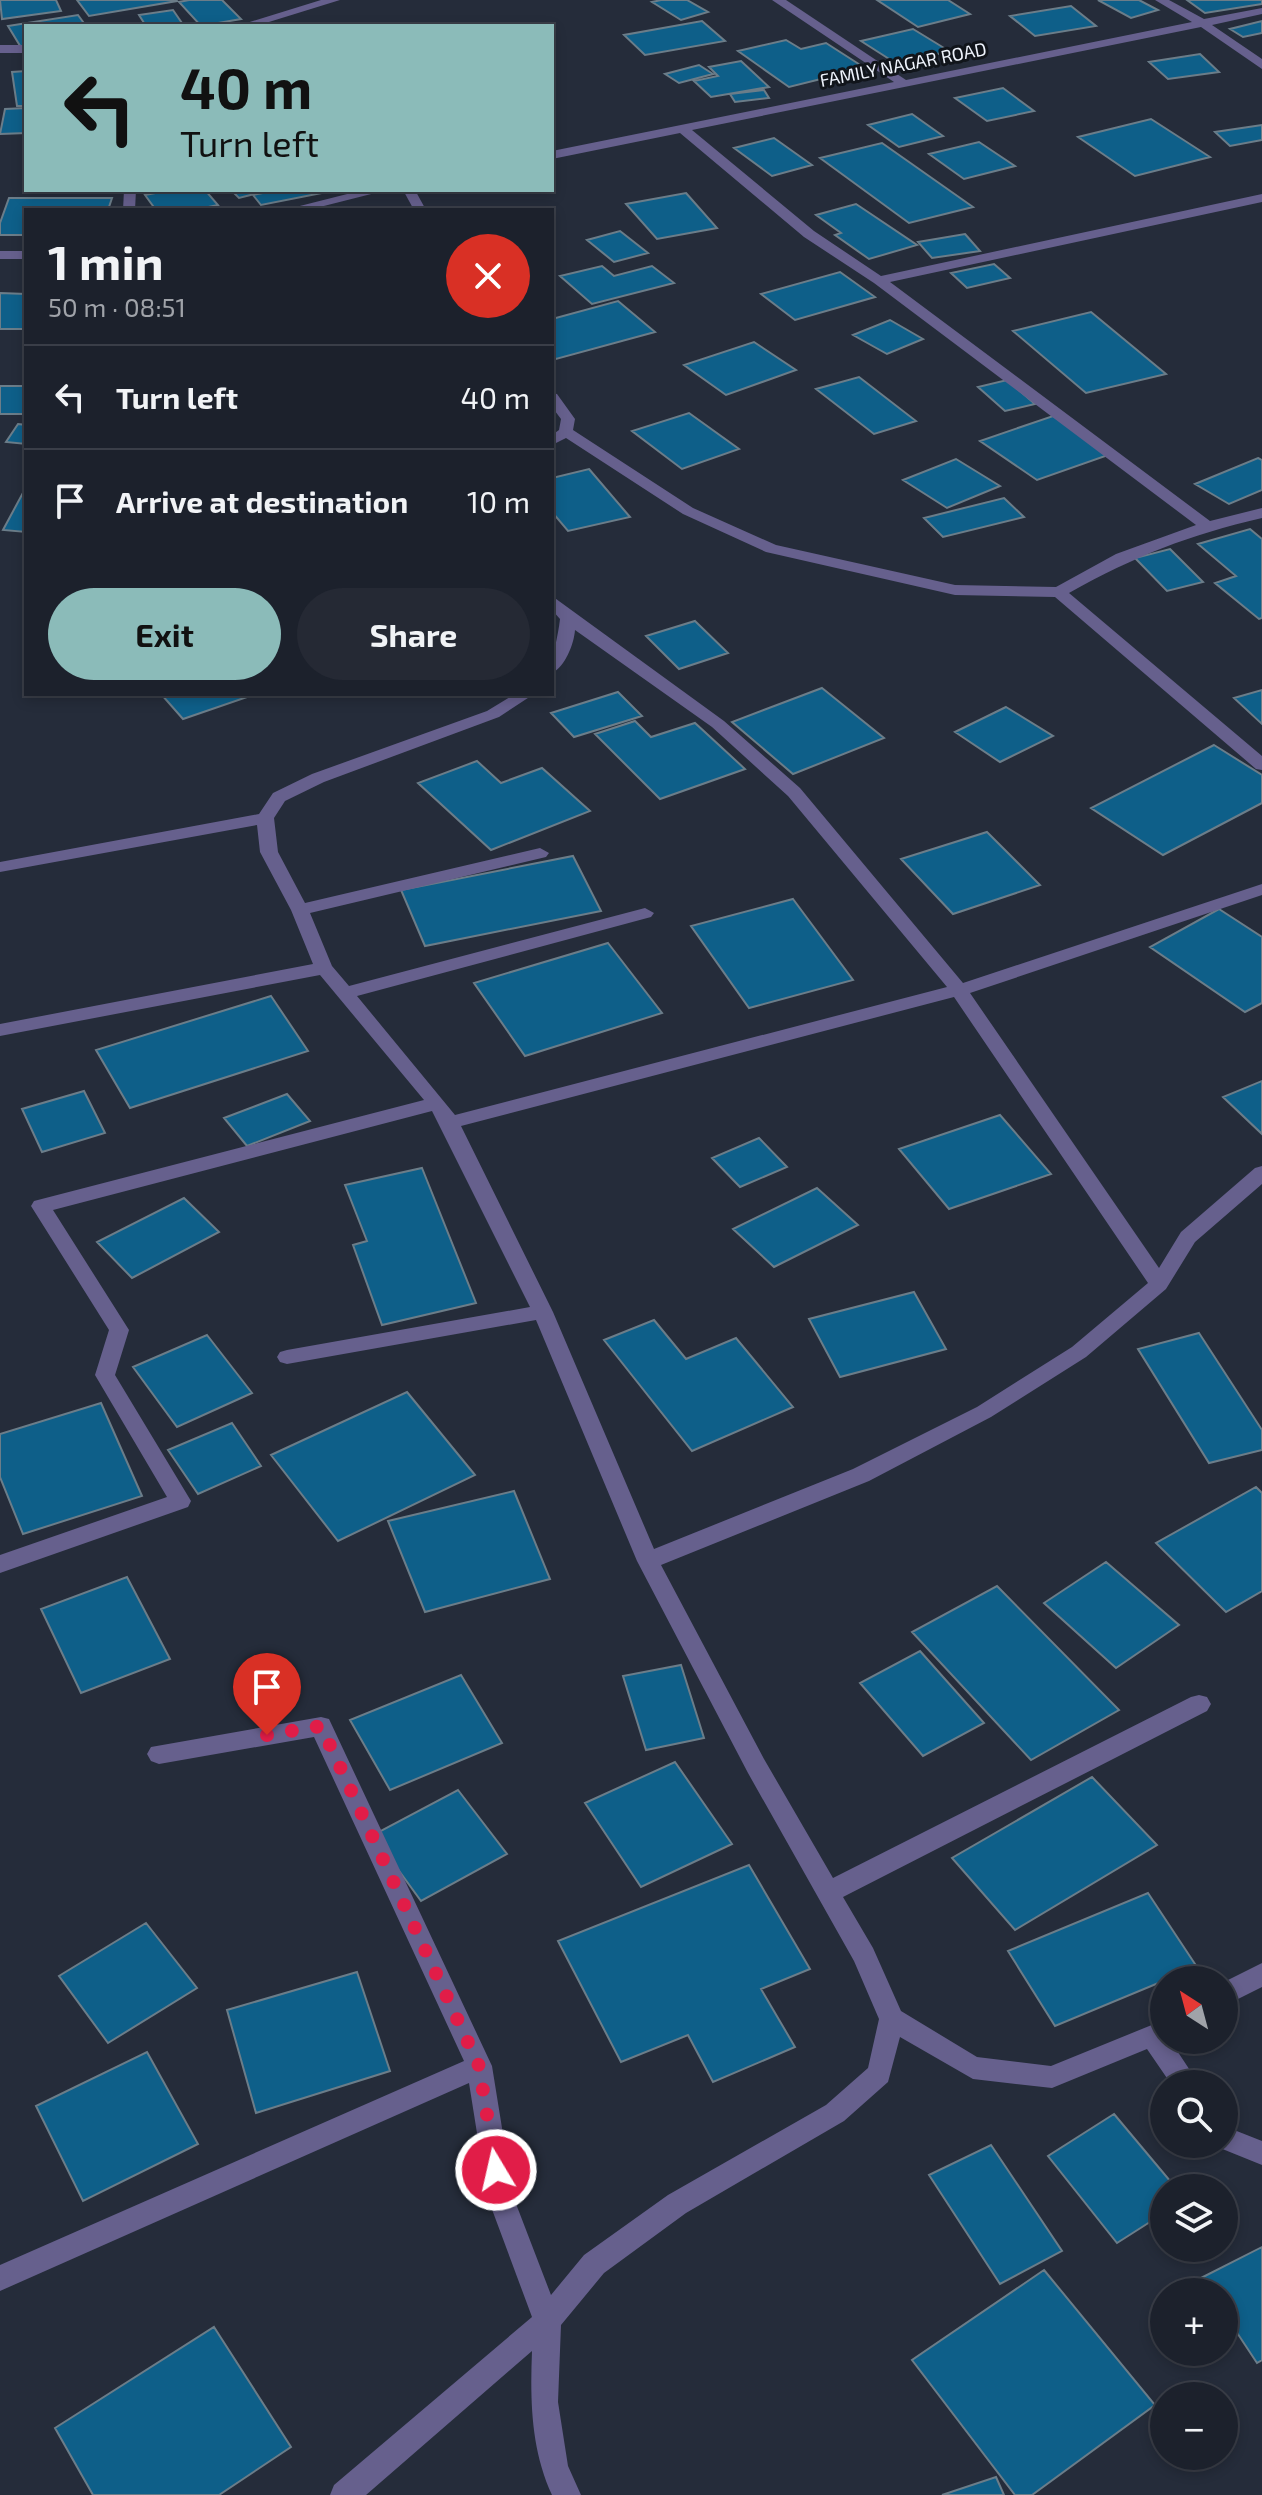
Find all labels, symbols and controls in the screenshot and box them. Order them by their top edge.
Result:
street label: FAMILY NAGAR ROAD [818,37,988,91]
text: 40 m [180,53,312,120]
icon: left [48,56,152,160]
text: Turn left [180,121,319,164]
text: 1 min [48,232,164,290]
button: close [446,234,530,318]
text: 50 m · 08:51 [48,291,186,322]
icon: left [48,375,92,419]
text: Turn left [116,379,238,415]
text: 40 m [460,379,530,415]
icon: arrive [48,479,92,523]
text: Arrive at destination [116,483,408,519]
text: 10 m [467,483,530,519]
button: Exit [48,588,281,680]
button: Share [297,588,530,680]
pin [233,1653,301,1735]
icon: arrive [245,1665,289,1709]
north arrow [1150,1966,1238,2054]
map controls [1150,1966,1238,2470]
button: search [1150,2070,1238,2158]
position arrow [454,2128,538,2212]
button: layers [1150,2174,1238,2262]
button: + [1150,2278,1238,2366]
button: − [1150,2382,1238,2470]

